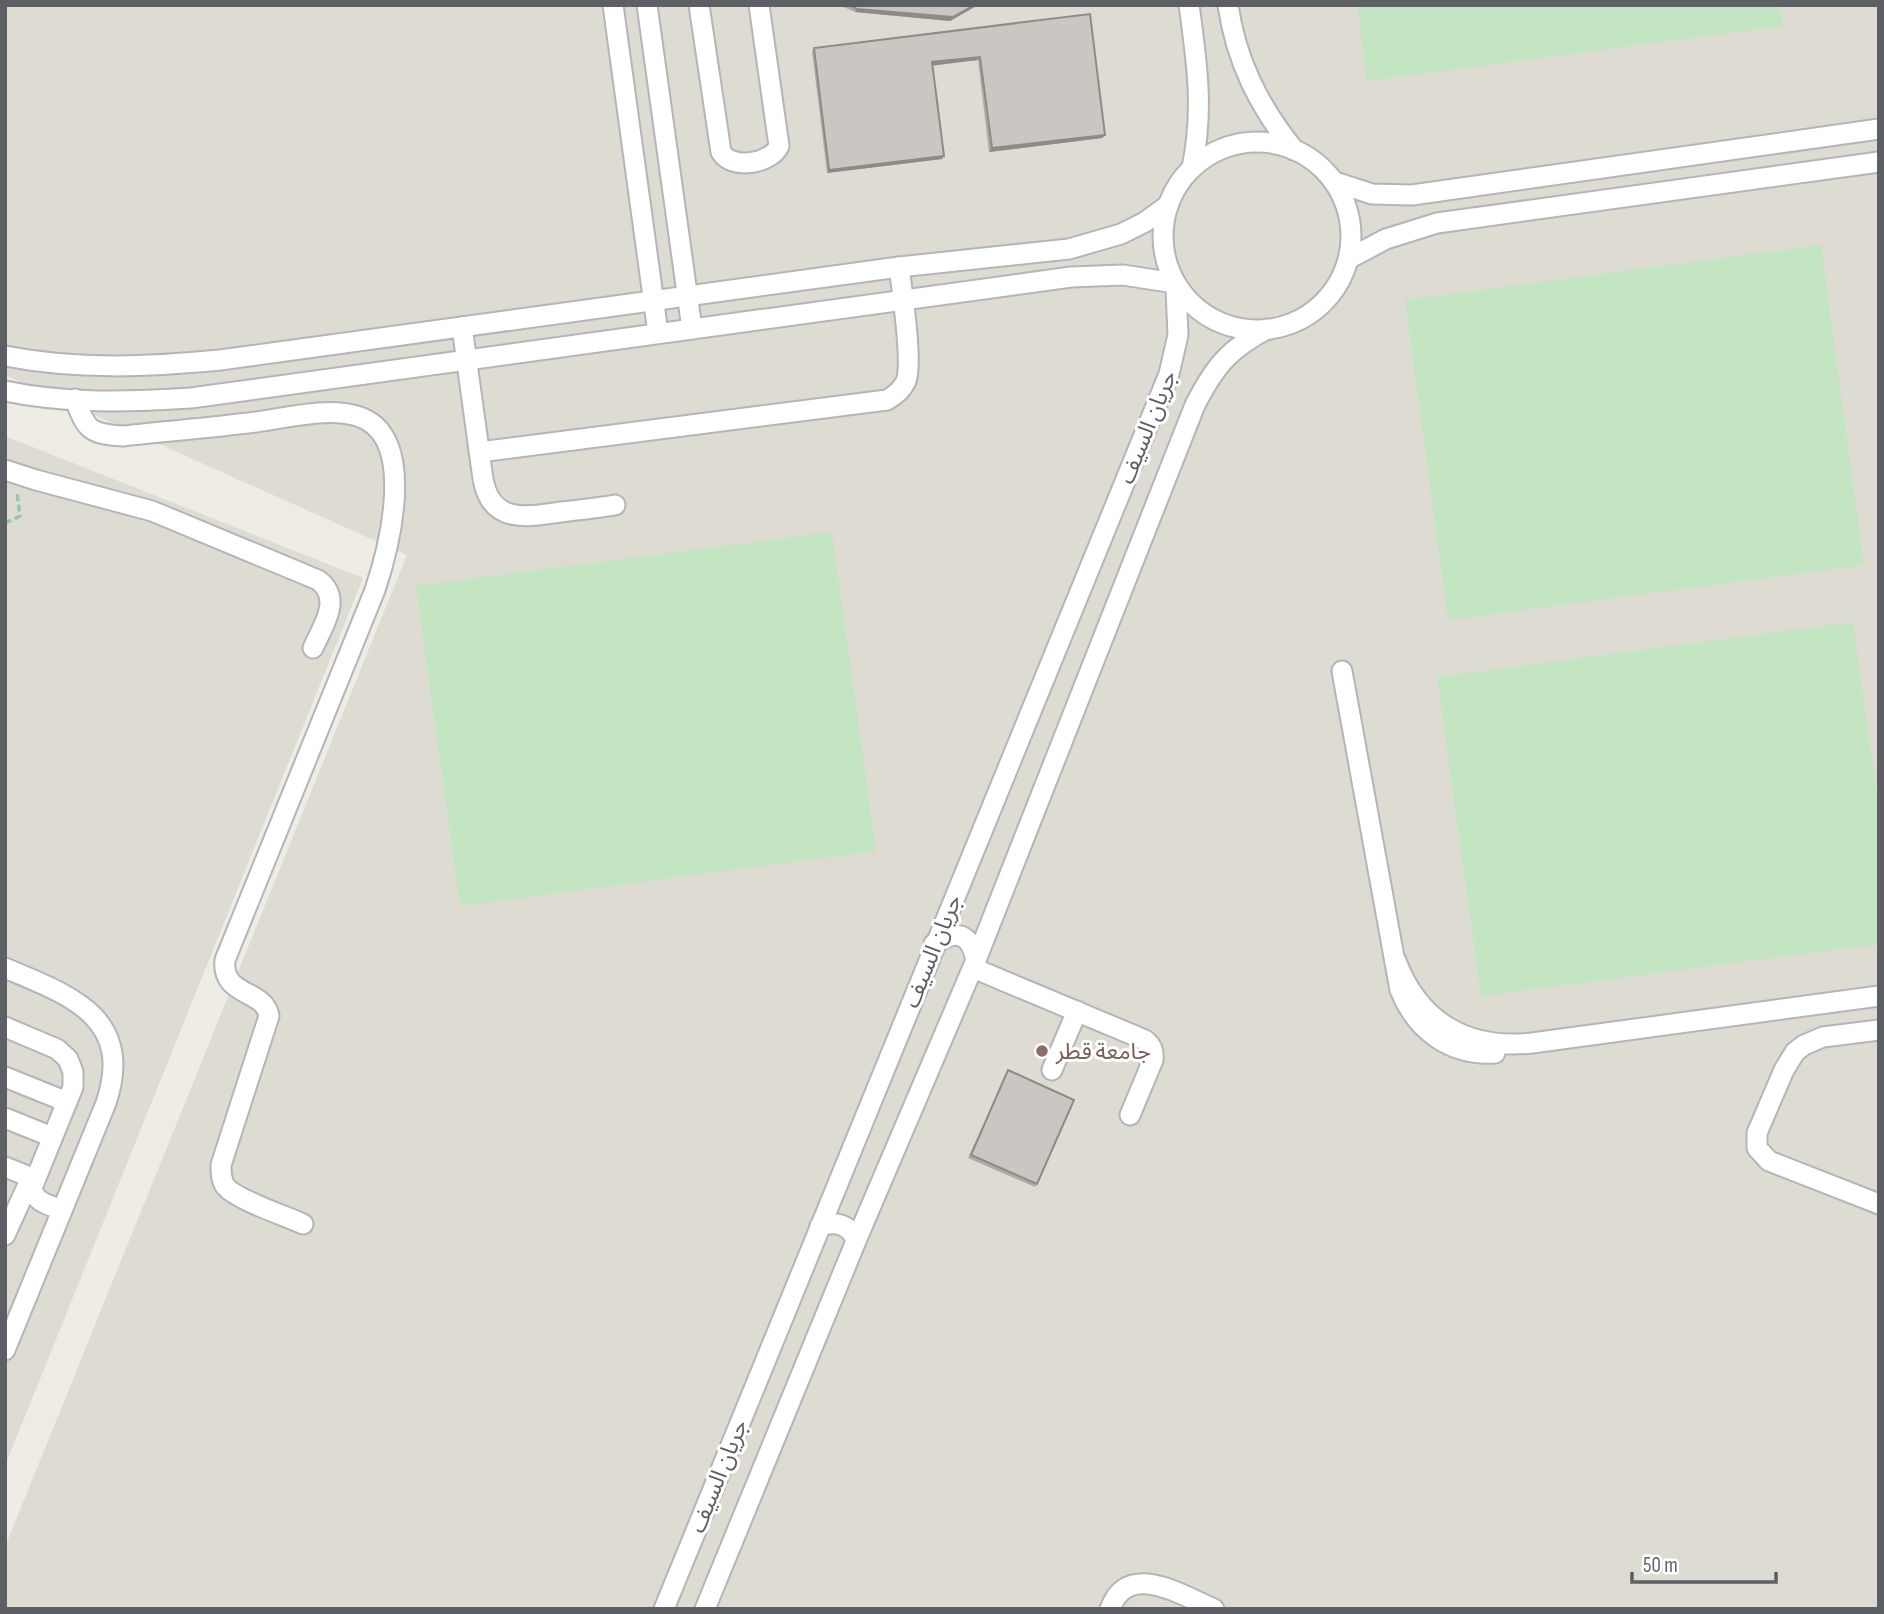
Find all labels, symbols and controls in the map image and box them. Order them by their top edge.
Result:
street label: جريان السيف [1113,367,1183,488]
street label: جريان السيف [898,891,968,1012]
place label: جامعة قطر [1055,1038,1151,1066]
marker: جامعة قطر [1034,1043,1050,1059]
street label: جريان السيف [684,1416,754,1537]
scale bar [1632,1540,1776,1584]
text: 50 m [1643,1553,1678,1578]

